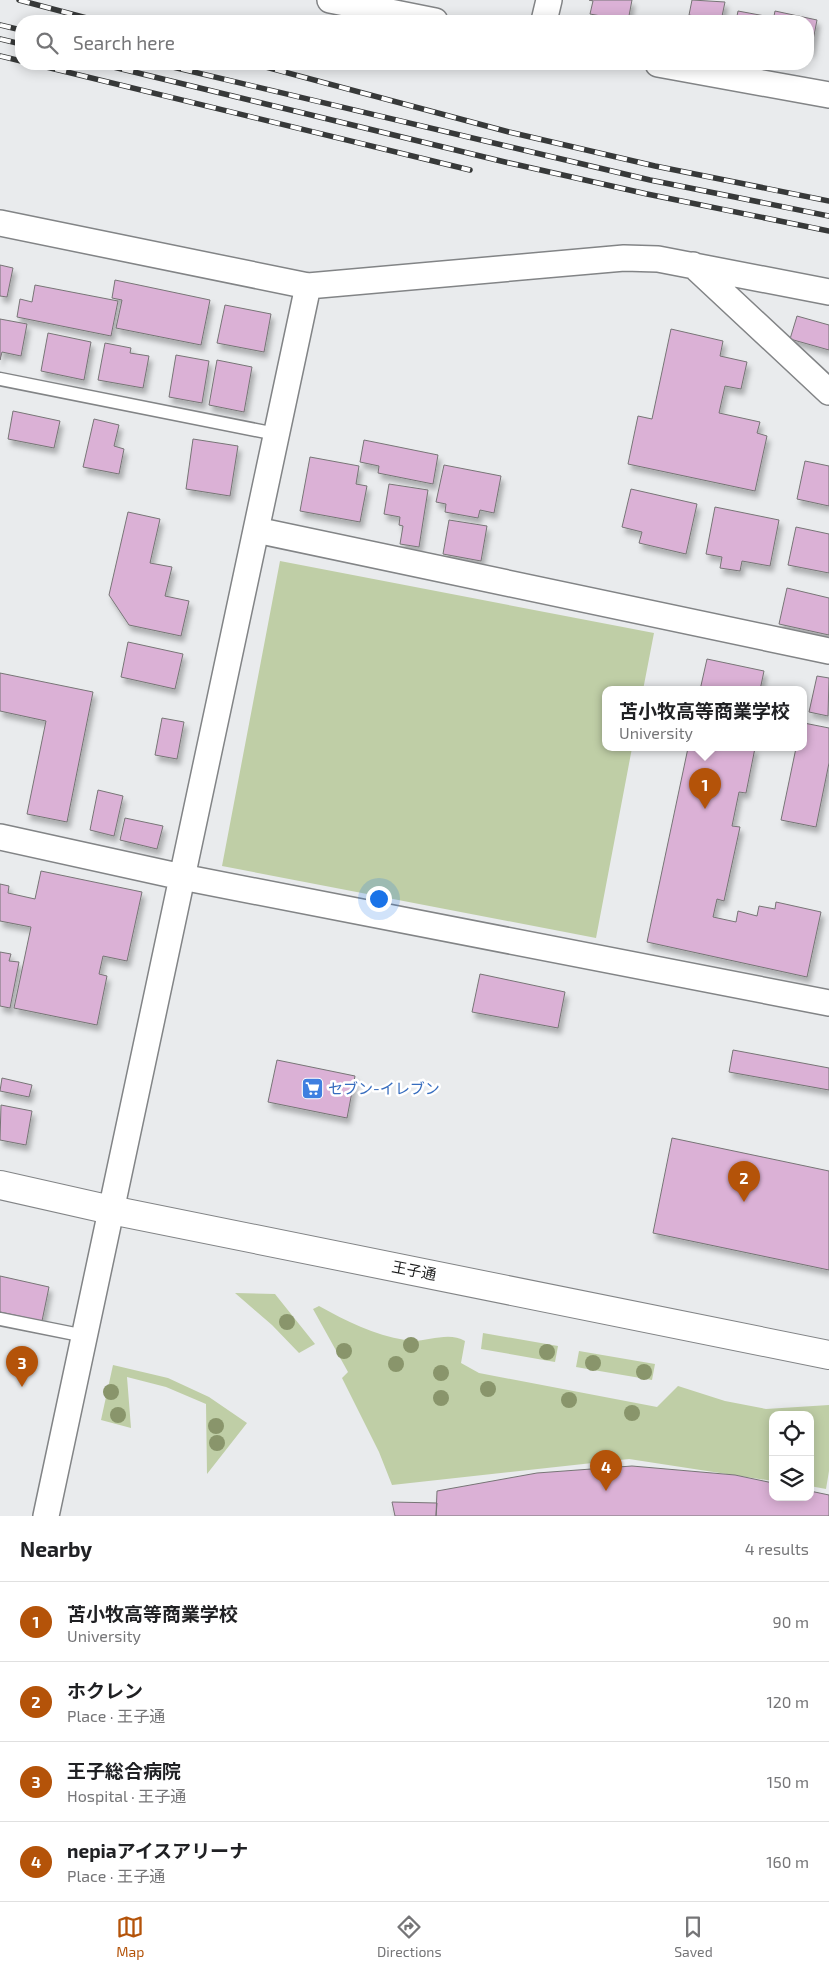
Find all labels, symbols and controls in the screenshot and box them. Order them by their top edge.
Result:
search box [15,15,814,70]
icon: search [33,29,61,57]
text: Search here [73,31,175,54]
popup [602,686,807,751]
text: 苫小牧高等商業学校 [619,699,790,722]
text: University [619,723,693,742]
pin: 1 [689,768,721,809]
your location [366,886,392,912]
supermarket icon: セブン-イレブン [300,1077,324,1101]
place label: セブン-イレブン [328,1079,440,1097]
pin: 2 [728,1161,760,1202]
street label: 王子通 [390,1257,438,1283]
pin: 3 [6,1346,38,1387]
map controls [769,1411,814,1501]
button: locate [769,1411,814,1456]
pin: 4 [590,1450,622,1491]
button: layers [769,1456,814,1501]
text: Nearby [20,1536,92,1561]
text: 4 results [745,1539,809,1558]
text: 苫小牧高等商業学校 [67,1602,238,1625]
text: 1 [33,1612,39,1631]
text: 90 m [773,1612,809,1631]
text: University [67,1626,141,1645]
text: ホクレン [67,1679,143,1702]
text: 2 [31,1692,41,1711]
text: 120 m [766,1692,809,1711]
text: Place · 王子通 [67,1706,165,1725]
text: 王子総合病院 [67,1759,181,1782]
text: 3 [31,1772,41,1791]
text: 150 m [767,1772,809,1791]
text: Hospital · 王子通 [67,1786,186,1805]
text: nepiaアイスアリーナ [67,1839,248,1862]
text: 4 [31,1852,41,1871]
text: 160 m [766,1852,809,1871]
text: Place · 王子通 [67,1866,165,1885]
tab: Map [116,1913,144,1960]
tab: Directions [377,1913,442,1960]
tab: Saved [674,1913,713,1960]

